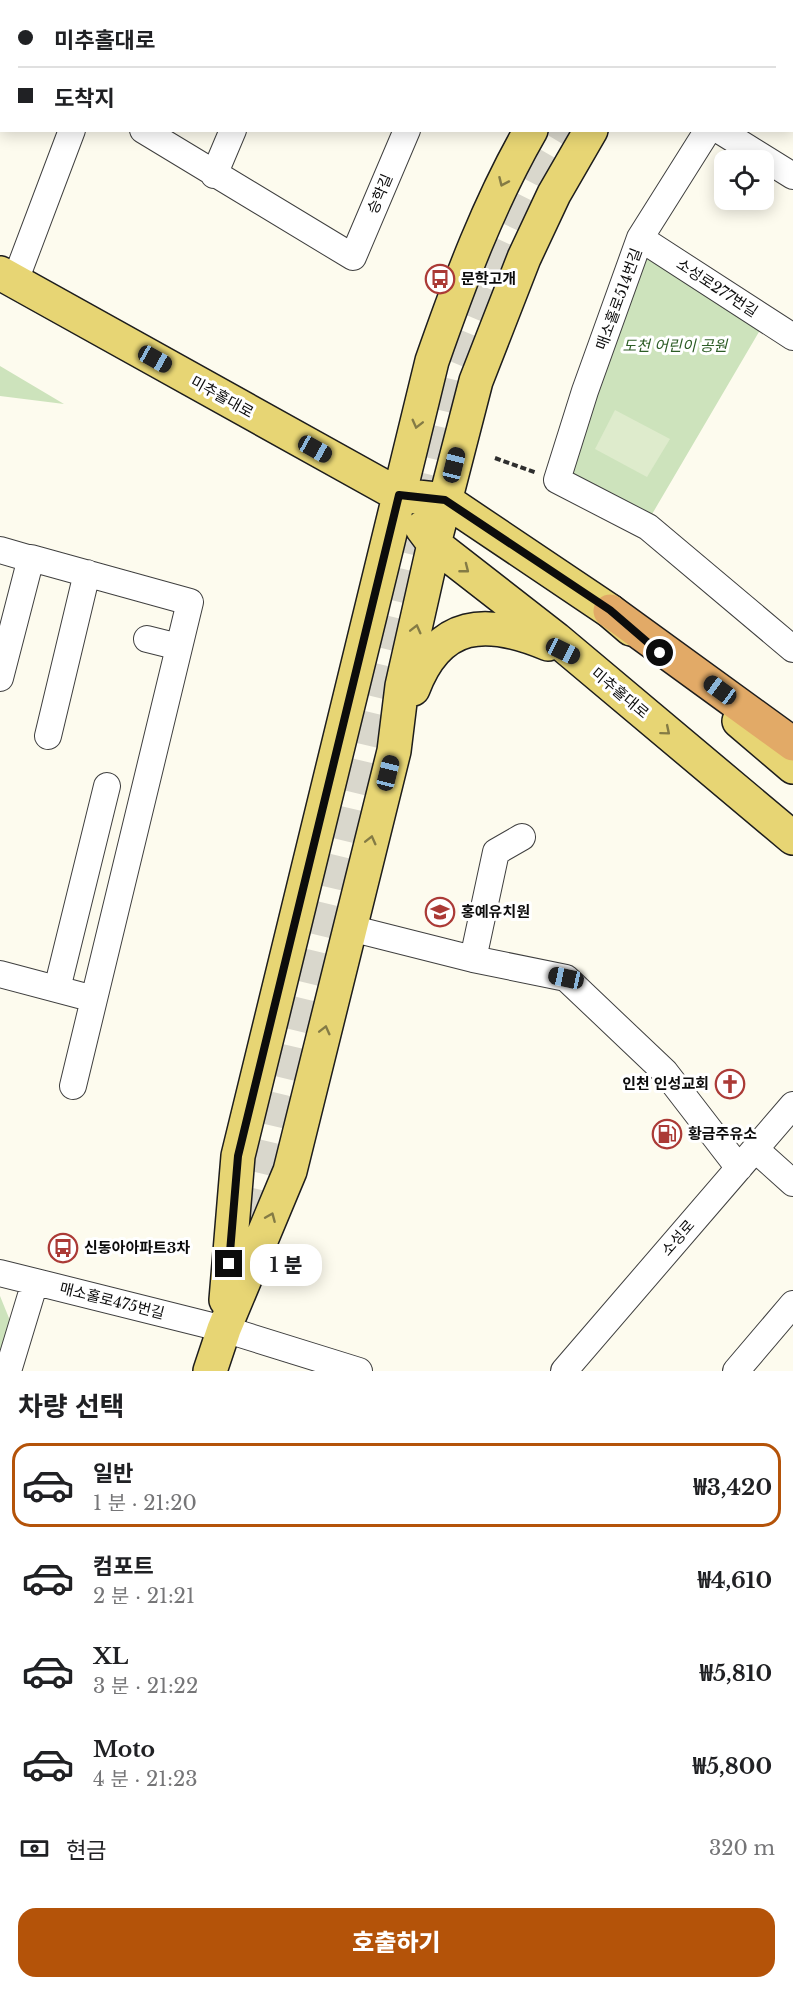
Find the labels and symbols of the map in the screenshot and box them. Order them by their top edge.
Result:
street label: 승학길 [363,171,396,217]
one-way arrow [498,175,510,186]
street label: 매소홀로514번길 [591,245,646,352]
street label: 소성로277번길 [673,254,762,321]
bus stop icon: 문학고개 [424,263,456,295]
place label: 문학고개 [461,269,516,288]
park label: 도천 어린이 공원 [623,336,729,355]
car [135,342,175,376]
street label: 미추홀대로 [187,372,257,422]
one-way arrow [411,419,424,429]
car [295,432,335,466]
car [441,445,467,485]
one-way arrow [459,561,470,572]
one-way arrow [408,625,421,635]
car [543,635,583,667]
route start [646,639,673,666]
street label: 미추홀대로 [588,663,653,722]
car [700,672,740,708]
one-way arrow [659,724,670,735]
car [375,753,401,793]
one-way arrow [364,836,377,846]
school or university icon: 홍예유치원 [424,896,456,928]
place label: 홍예유치원 [461,902,530,921]
car [547,965,585,991]
one-way arrow [317,1025,330,1035]
church icon: 인천 인성교회 [714,1068,746,1100]
place label: 인천 인성교회 [622,1074,709,1093]
fuel station icon: 황금주유소 [651,1118,683,1150]
place label: 황금주유소 [688,1124,757,1143]
one-way arrow [264,1212,276,1223]
street label: 소성로 [657,1216,698,1260]
bus stop icon: 신동아아파트3차 [47,1232,79,1264]
place label: 신동아아파트3차 [84,1238,190,1257]
callout: 1 분 [250,1243,322,1285]
route end [215,1250,242,1277]
street label: 매소홀로475번길 [58,1278,167,1323]

